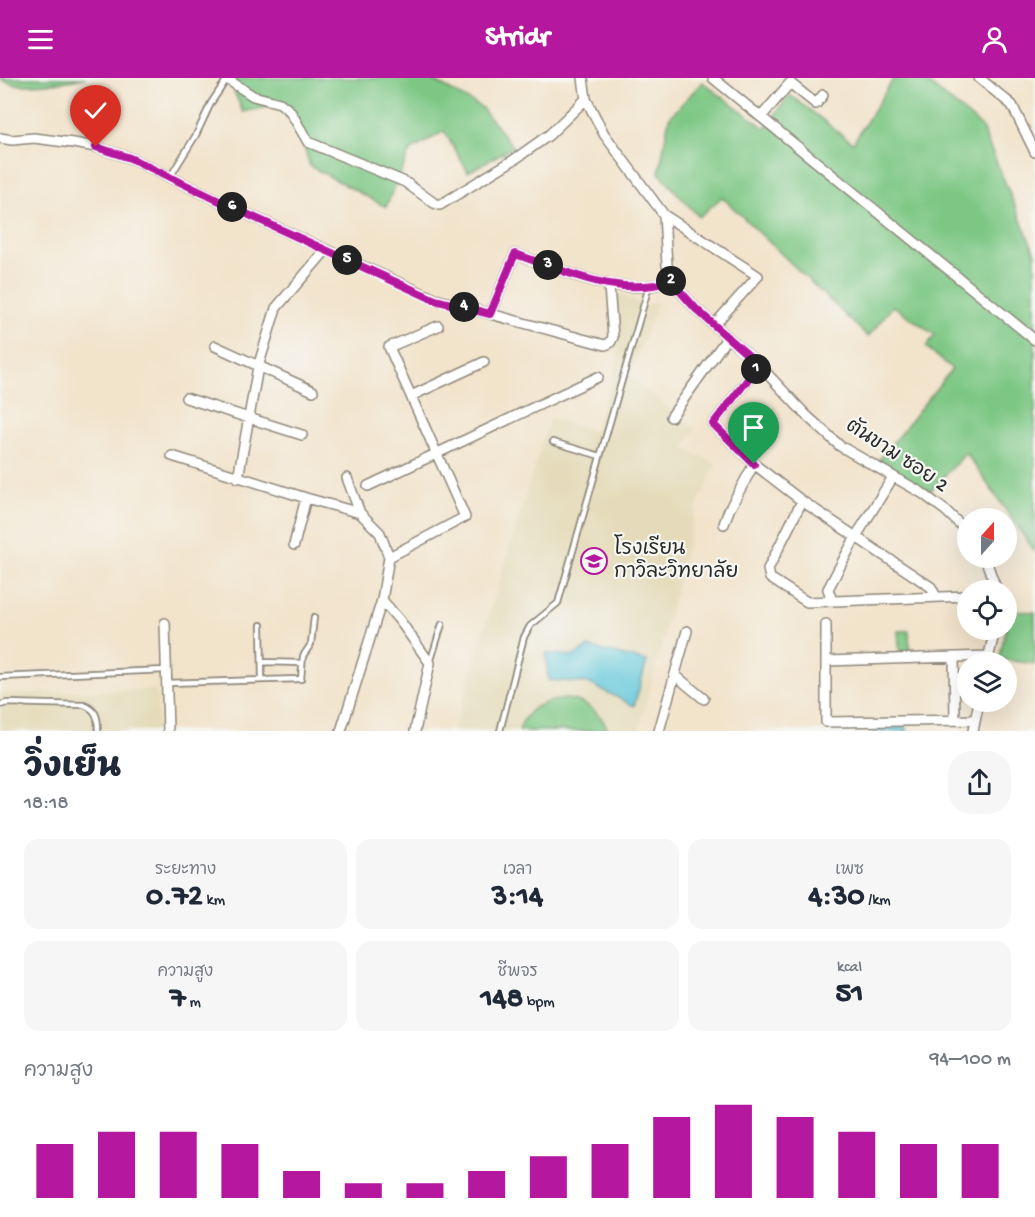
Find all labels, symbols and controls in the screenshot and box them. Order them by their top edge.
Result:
icon: menu [24,23,57,56]
text: Stridr [485,23,550,55]
icon: person [978,23,1011,56]
pin [70,85,121,147]
icon: check [79,94,112,127]
pin: 6 [217,192,247,222]
text: 6 [228,197,236,216]
pin: 5 [332,245,362,275]
text: 5 [343,250,351,269]
pin: 3 [533,250,563,280]
text: 3 [544,255,552,274]
pin: 2 [656,266,686,296]
text: 2 [667,271,675,290]
pin: 4 [449,292,479,322]
text: 4 [460,297,468,316]
pin: 1 [741,354,771,384]
text: 1 [753,359,759,378]
pin [728,402,779,464]
icon: arrive [737,411,770,444]
street label: ตันขาม ซอย 2 [841,413,953,499]
north arrow [957,508,1017,568]
map controls [957,508,1017,712]
place label: โรงเรียน กาวิละวิทยาลัย [614,534,738,585]
school or university icon: โรงเรียน กาวิละวิทยาลัย [579,546,609,576]
button: locate [957,580,1017,640]
button: layers [957,652,1017,712]
text: วิ่งเย็น [24,751,121,789]
button: share [948,751,1011,814]
text: 18:18 [24,793,68,816]
text: ระยะทาง [155,862,216,881]
text: เวลา [503,862,532,881]
text: เพซ [835,862,864,881]
text: 0.72 [146,881,203,916]
text: 3:14 [492,881,543,916]
text: 4:30 [808,881,865,916]
text: km [203,892,225,911]
text: /km [865,892,891,911]
text: kcal [837,959,862,978]
text: ความสูง [158,964,213,983]
text: ชีพจร [497,964,538,983]
text: 51 [836,978,863,1013]
text: 7 [170,983,186,1018]
text: 148 [480,983,523,1018]
text: m [186,994,201,1013]
text: bpm [523,994,555,1013]
text: 94–100 m [930,1049,1011,1072]
text: ความสูง [24,1061,93,1084]

